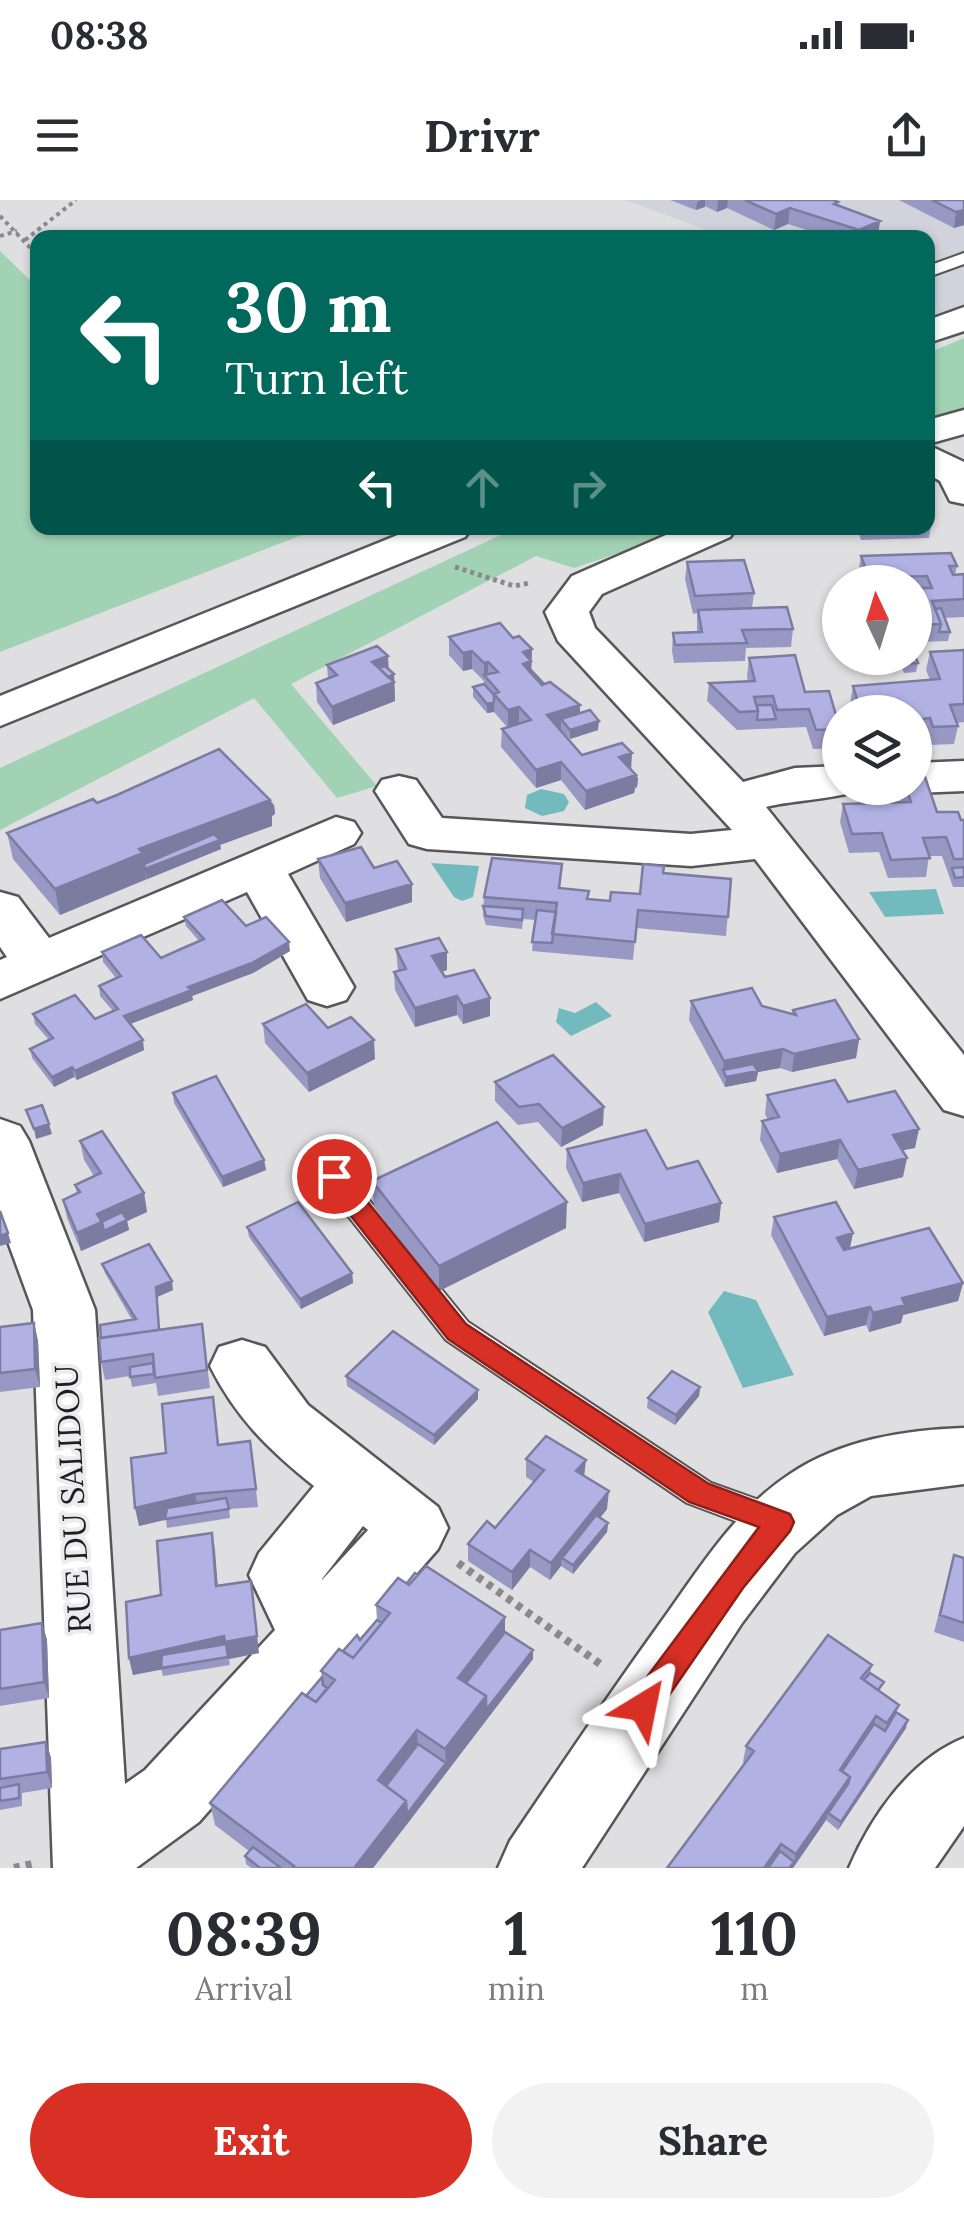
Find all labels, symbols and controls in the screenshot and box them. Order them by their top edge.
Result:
text: 08:38 [50,11,148,59]
text: Drivr [424,107,540,164]
icon: menu [30,108,85,163]
icon: share [879,108,934,163]
text: 30 m [225,262,392,351]
icon: left [60,270,190,400]
text: Turn left [225,349,408,406]
icon: left [350,460,405,515]
icon: ahead [455,460,510,515]
icon: right [560,460,615,515]
north arrow [822,565,932,675]
map controls [822,565,932,805]
button: layers [822,695,932,805]
pin [292,1134,377,1219]
icon: arrive [307,1149,362,1204]
street label: RUE DU SALIDOU [45,1364,100,1634]
position arrow [591,1655,695,1759]
text: 08:39 [166,1895,322,1971]
text: 1 [504,1895,529,1971]
text: 110 [711,1895,798,1971]
text: Arrival [195,1968,293,2009]
text: min [488,1968,545,2009]
text: m [740,1968,769,2009]
button: Exit [30,2083,472,2198]
button: Share [492,2083,934,2198]

